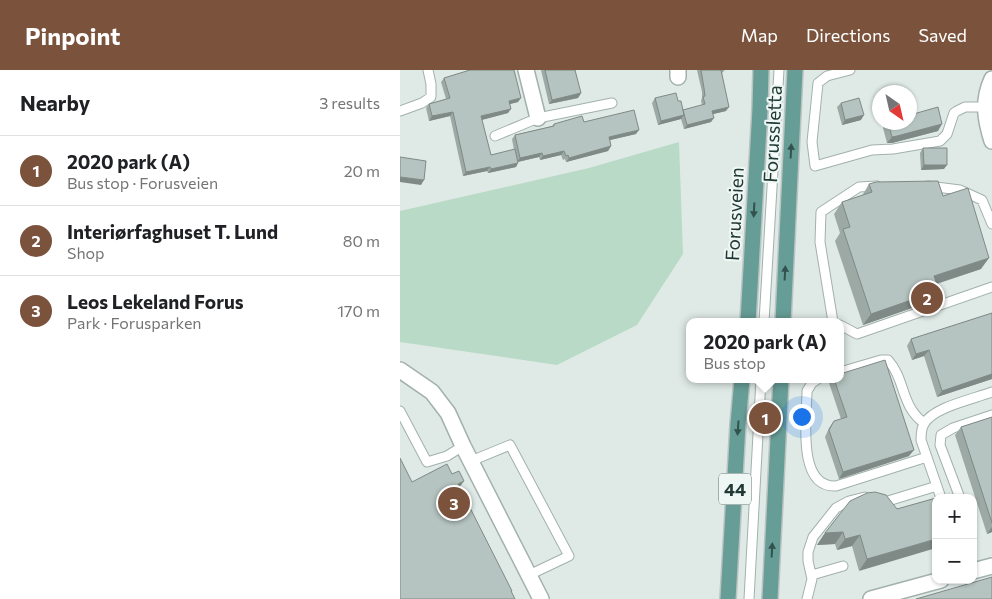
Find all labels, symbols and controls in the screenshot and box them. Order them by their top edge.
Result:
text: Pinpoint [25,21,120,50]
text: Map [741,24,778,46]
text: Directions [806,24,890,46]
text: Saved [918,24,967,46]
street label: Forussletta [758,85,786,183]
north arrow [872,85,917,130]
text: Nearby [20,90,90,115]
text: 3 results [319,93,380,112]
one-way arrow [787,143,795,159]
text: 2020 park (A) [67,150,190,173]
text: 1 [32,161,40,180]
text: 20 m [344,161,380,180]
street label: Forusveien [720,167,748,261]
text: Bus stop · Forusveien [67,173,218,192]
one-way arrow [750,203,758,219]
text: Interiørfaghuset T. Lund [67,220,278,243]
text: 2 [31,231,41,250]
text: 80 m [343,231,380,250]
text: Shop [67,243,105,262]
one-way arrow [782,265,790,281]
pin: 2 [911,279,943,317]
text: Leos Lekeland Forus [67,290,244,313]
text: 3 [31,301,41,320]
text: 170 m [337,301,380,320]
text: Park · Forusparken [67,313,202,332]
popup [686,318,844,383]
text: 2020 park (A) [703,330,827,353]
text: Bus stop [703,353,766,372]
pin: 1 [749,399,781,437]
your location [789,404,815,430]
one-way arrow [733,420,741,436]
road number: 44 [719,474,751,504]
pin: 3 [438,484,470,522]
map controls [932,494,977,584]
button: + [932,494,977,539]
button: − [932,539,977,584]
one-way arrow [768,542,776,558]

